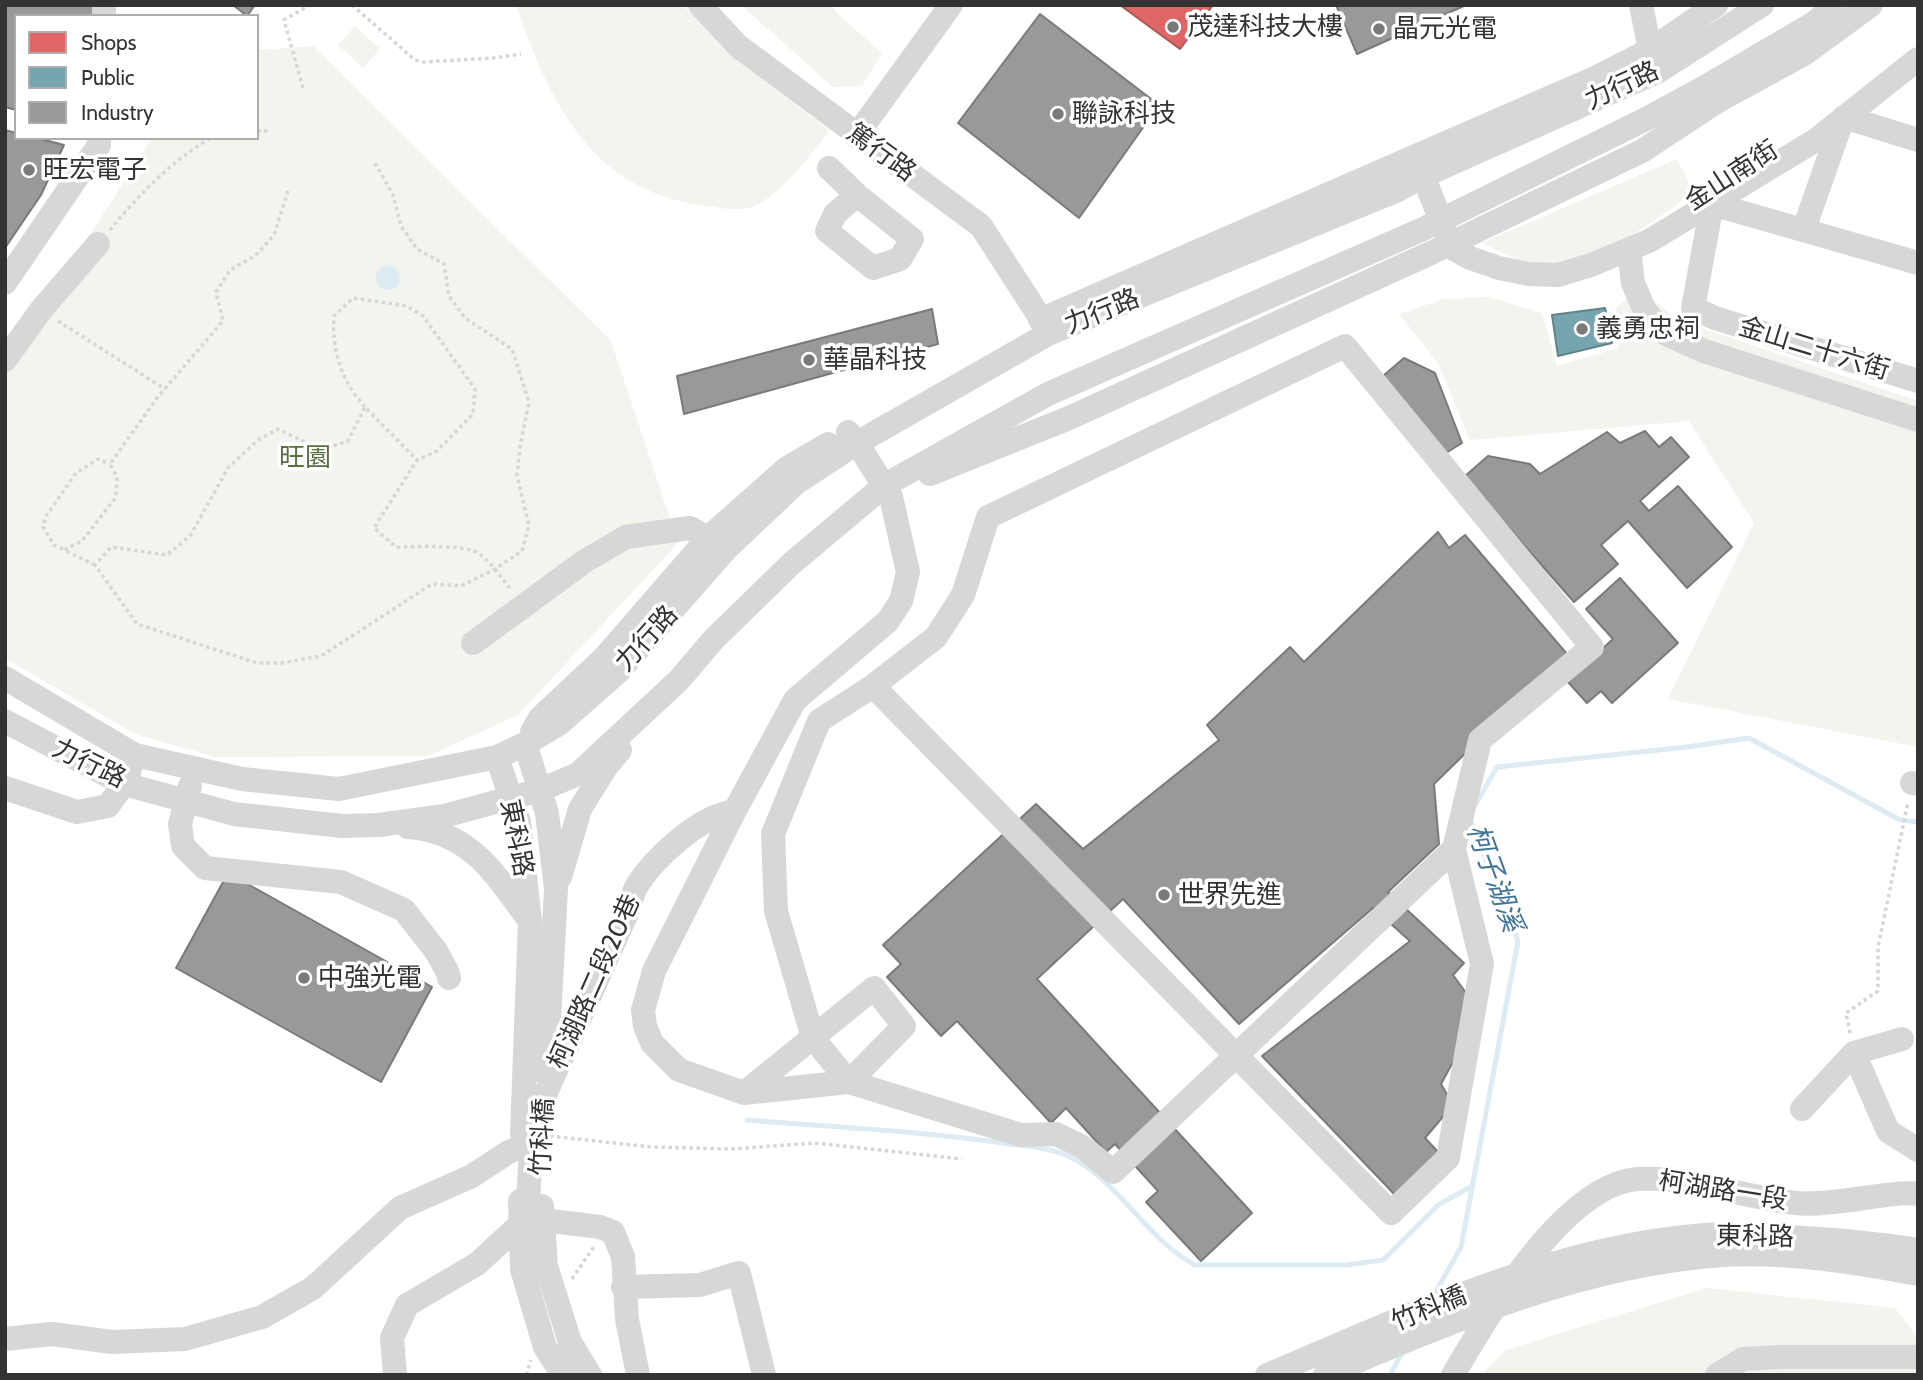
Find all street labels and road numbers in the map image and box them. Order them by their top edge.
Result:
street label: 力行路 [1580,55,1664,117]
street label: 篤行路 [840,117,922,189]
street label: 金山南街 [1680,135,1784,217]
street label: 力行路 [1060,283,1144,341]
street label: 金山二十六街 [1735,311,1893,387]
street label: 力行路 [609,600,685,678]
street label: 力行路 [47,733,131,795]
street label: 東科路 [493,797,539,879]
street label: 柯湖路二段20巷 [543,890,647,1074]
street label: 竹科橋 [525,1097,561,1177]
street label: 柯湖路一段 [1656,1165,1790,1217]
street label: 東科路 [1716,1221,1794,1253]
street label: 竹科橋 [1387,1280,1471,1338]

